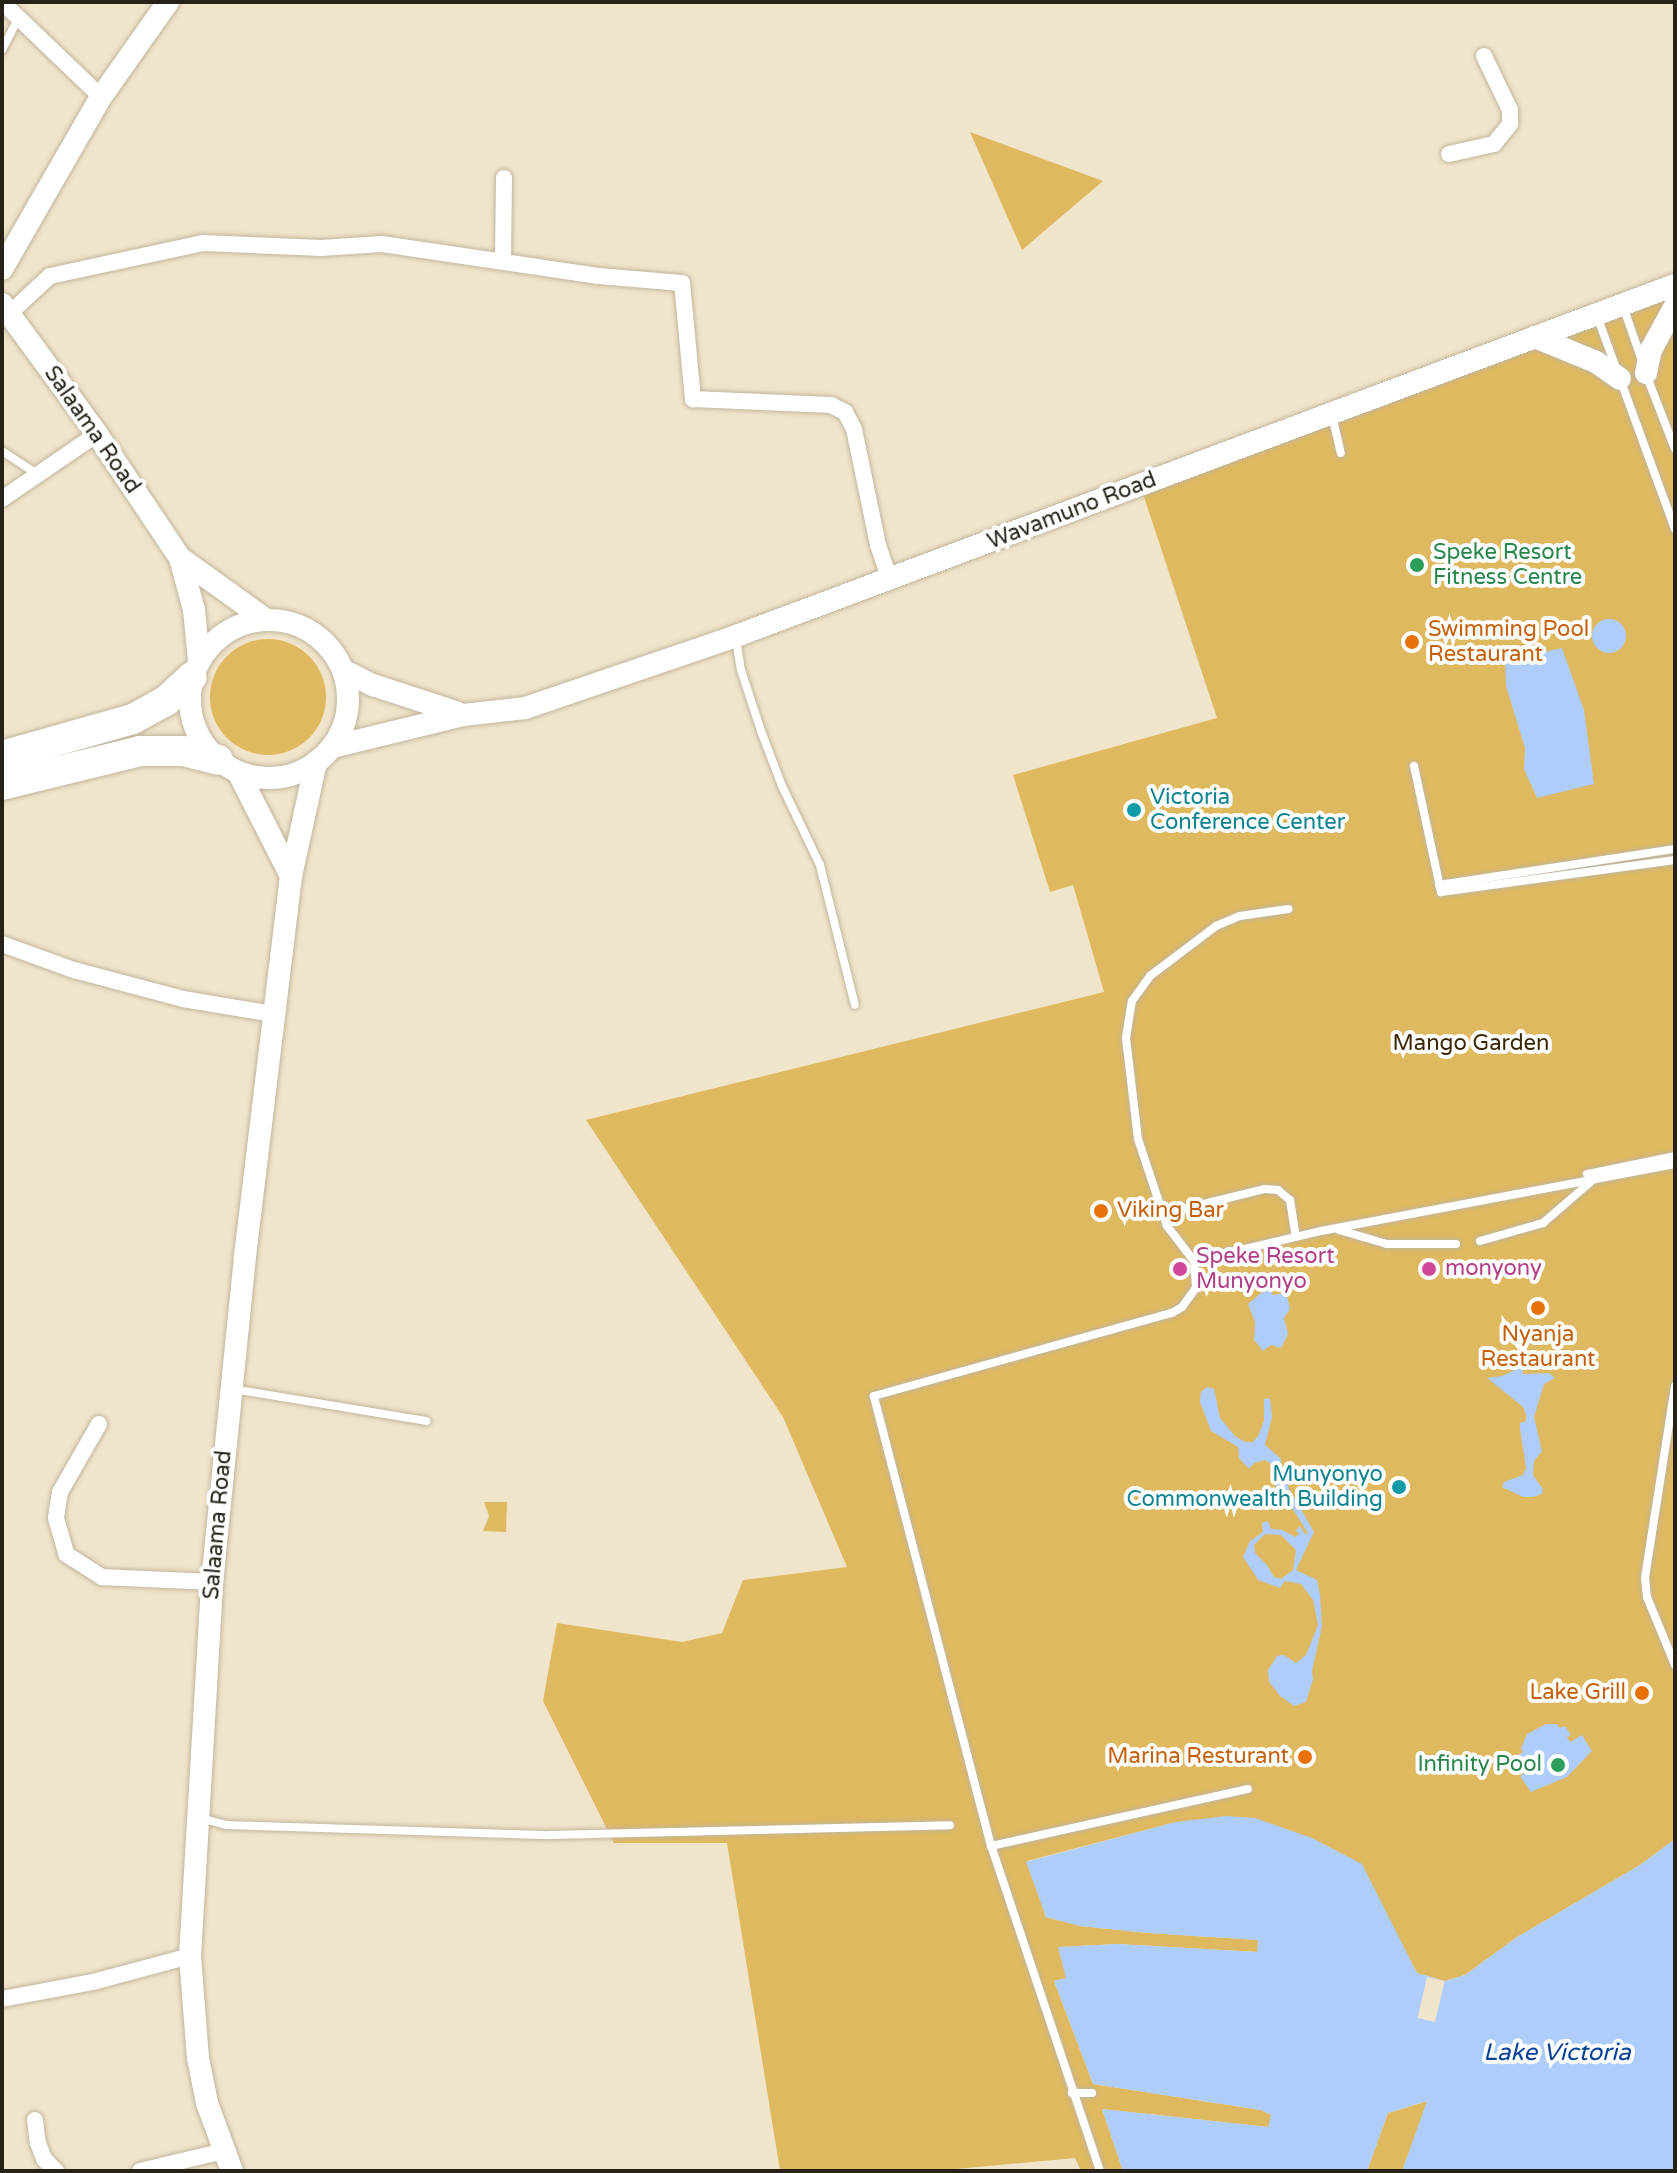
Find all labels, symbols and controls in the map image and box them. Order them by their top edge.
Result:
street label: Salaama Road [38,361,146,499]
street label: Wavamuno Road [984,467,1160,555]
place label: Speke Resort Fitness Centre [1433,539,1582,590]
marker: Speke Resort Fitness Centre [1408,556,1426,574]
place label: Swimming Pool Restaurant [1428,616,1589,668]
marker: Swimming Pool Restaurant [1403,633,1421,651]
place label: Victoria Conference Center [1150,784,1345,836]
marker: Victoria Conference Center [1125,801,1143,819]
park label: Mango Garden [1393,1031,1549,1057]
place label: Viking Bar [1117,1198,1224,1224]
marker: Viking Bar [1092,1202,1110,1220]
place label: Speke Resort Munyonyo [1196,1243,1335,1294]
place label: monyony [1445,1256,1542,1282]
marker: Speke Resort Munyonyo [1171,1260,1189,1278]
marker: monyony [1420,1260,1438,1278]
marker: Nyanja Restaurant [1529,1299,1547,1317]
place label: Nyanja Restaurant [1481,1321,1595,1372]
street label: Salaama Road [198,1449,238,1601]
place label: Munyonyo Commonwealth Building [1127,1461,1383,1512]
marker: Munyonyo Commonwealth Building [1390,1478,1408,1496]
place label: Lake Grill [1529,1680,1626,1706]
marker: Lake Grill [1633,1684,1651,1702]
place label: Marina Resturant [1107,1744,1289,1770]
marker: Marina Resturant [1296,1748,1314,1766]
place label: Infinity Pool [1417,1752,1542,1778]
marker: Infinity Pool [1549,1756,1567,1774]
water label: Lake Victoria [1483,2039,1631,2067]

